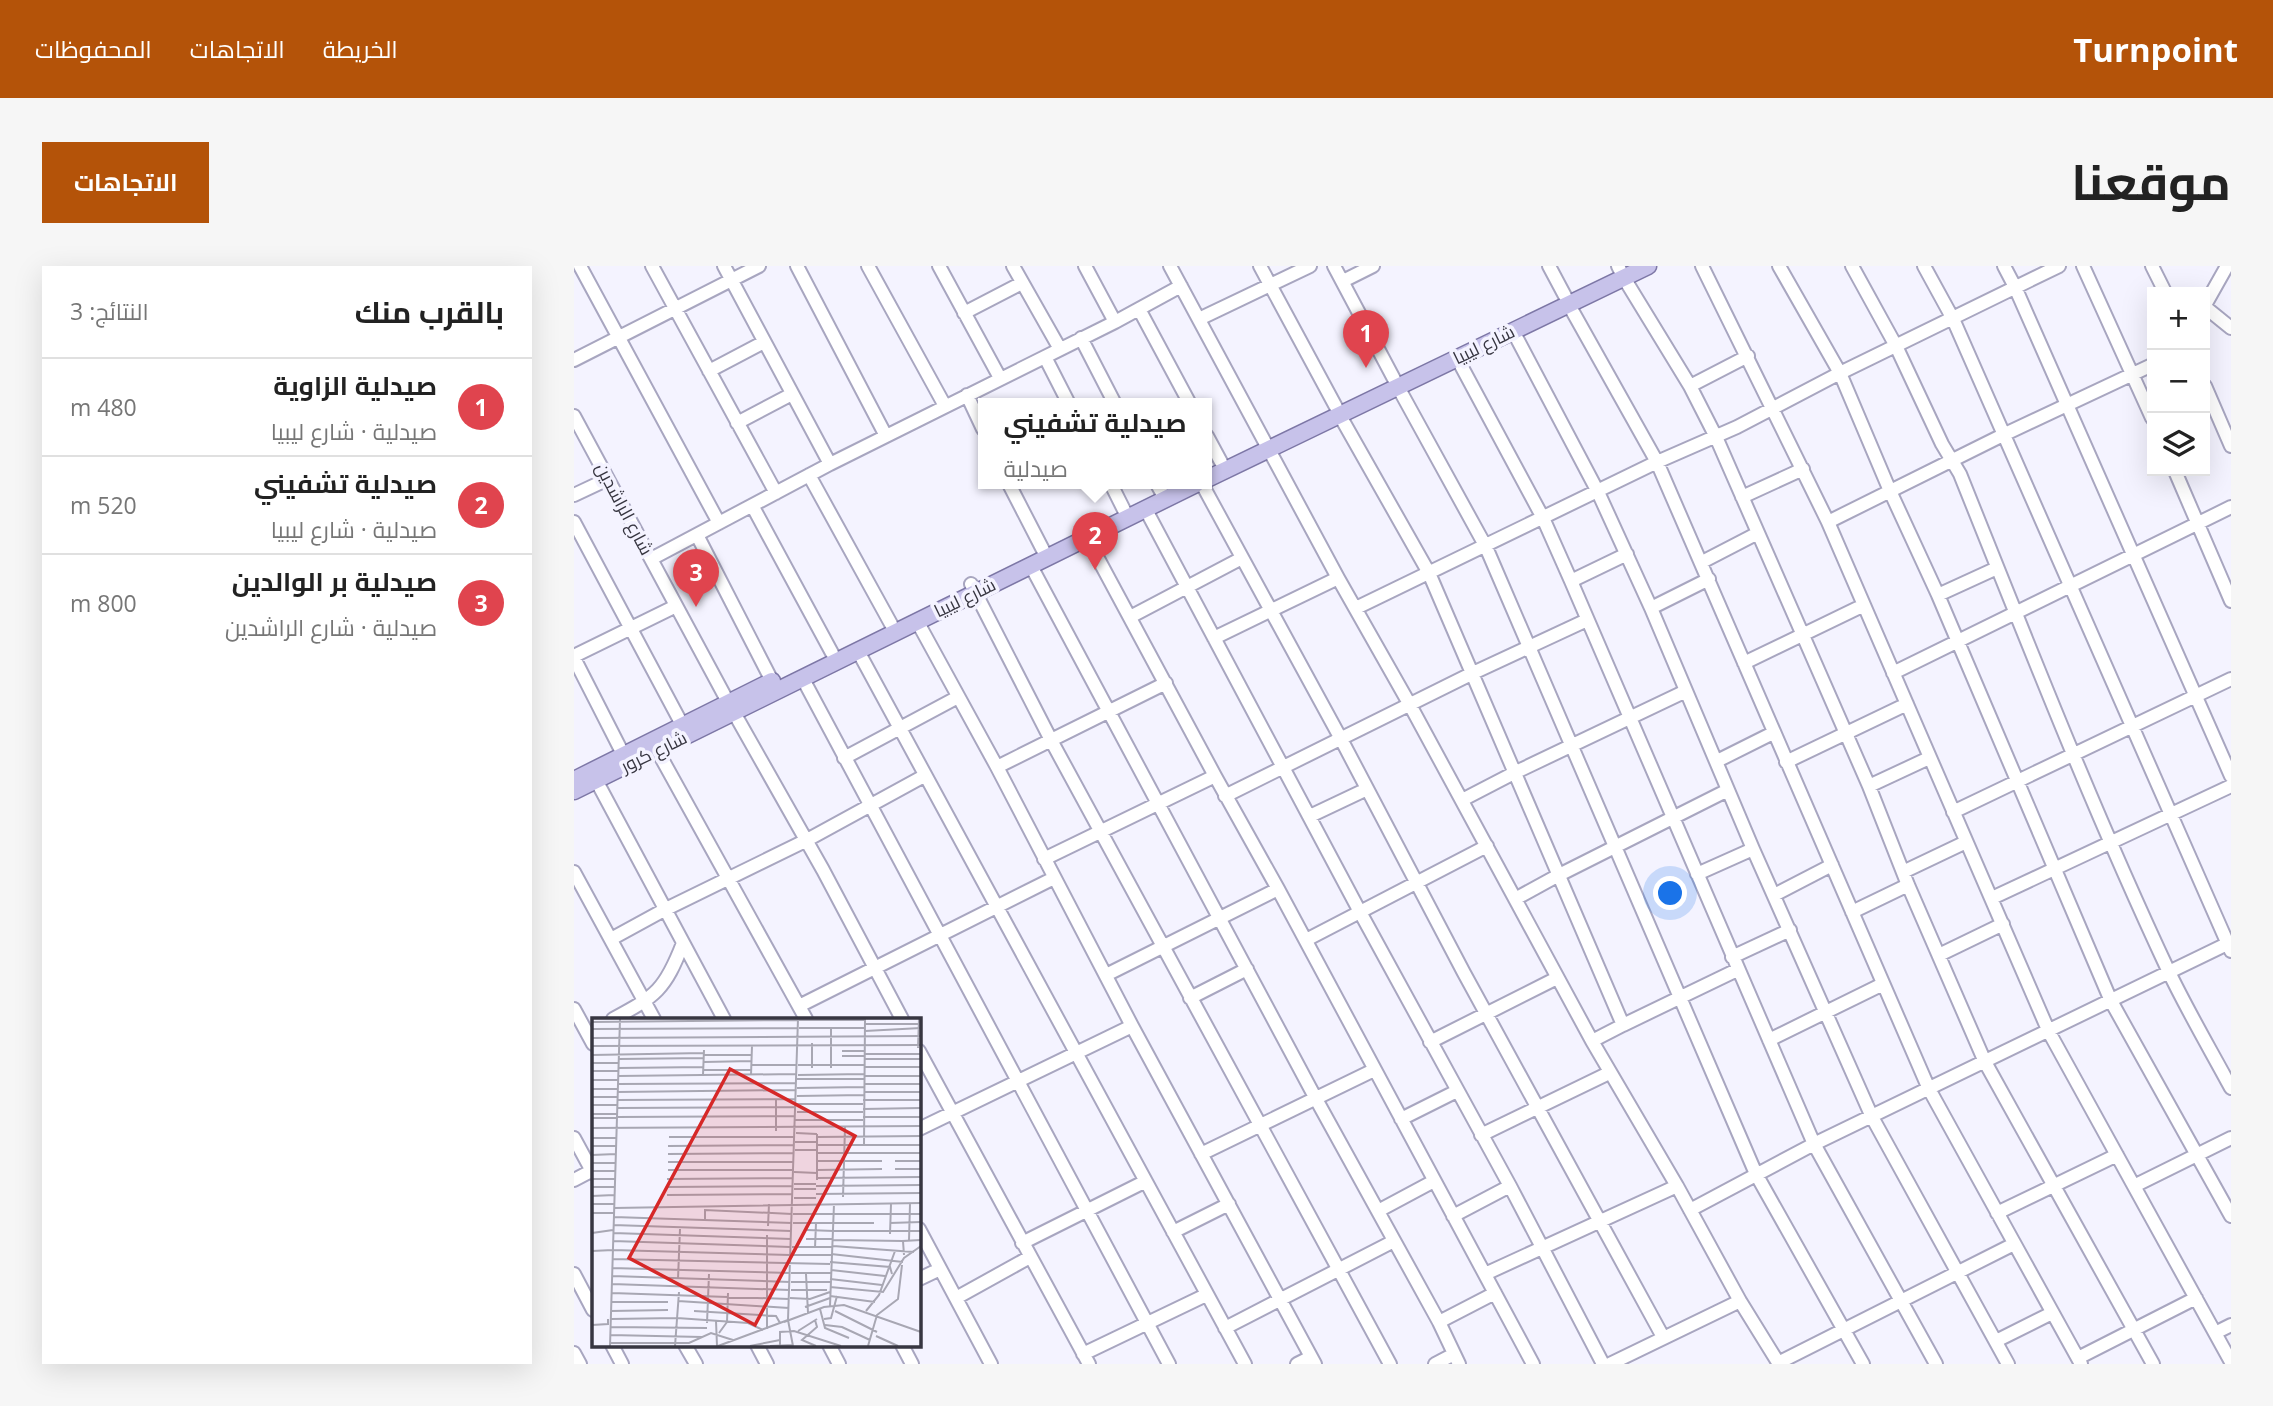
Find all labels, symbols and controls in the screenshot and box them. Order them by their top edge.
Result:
text: Turnpoint [2073,27,2238,72]
text: المحفوظات [35,32,152,65]
text: الاتجاهات [190,32,285,65]
text: الخريطة [323,32,398,65]
button: الاتجاهات [42,142,209,223]
text: موقعنا [2071,148,2231,214]
map controls [2147,287,2210,476]
button: + [2147,287,2210,350]
text: بالقرب منك [355,291,504,332]
text: النتائج: 3 [70,295,149,327]
pin: 1 [1343,310,1389,368]
street label: شارع ليبيا [1449,319,1519,370]
button: − [2147,350,2210,413]
text: صيدلية الزاوية [273,367,437,403]
text: 480 m [70,391,137,423]
text: 1 [474,391,488,423]
popup [978,398,1212,489]
text: صيدلية تشفيني [1004,404,1186,440]
button: layers [2147,413,2210,476]
text: صيدلية · شارع ليبيا [271,415,437,447]
text: صيدلية [1004,452,1068,484]
street label: شارع الراشدين [590,458,659,559]
text: صيدلية تشفيني [254,465,437,501]
text: 520 m [70,489,137,521]
text: 2 [474,489,488,521]
pin: 2 [1072,512,1118,570]
text: صيدلية · شارع ليبيا [271,513,437,545]
pin: 3 [673,549,719,607]
text: صيدلية بر الوالدين [232,563,437,599]
street label: شارع ليبيا [930,572,1000,623]
text: 800 m [70,587,137,619]
text: 3 [474,587,488,619]
text: صيدلية · شارع الراشدين [225,611,437,643]
street label: شارع كرور [616,725,691,779]
your location [1653,876,1687,910]
inset map [592,1018,920,1346]

